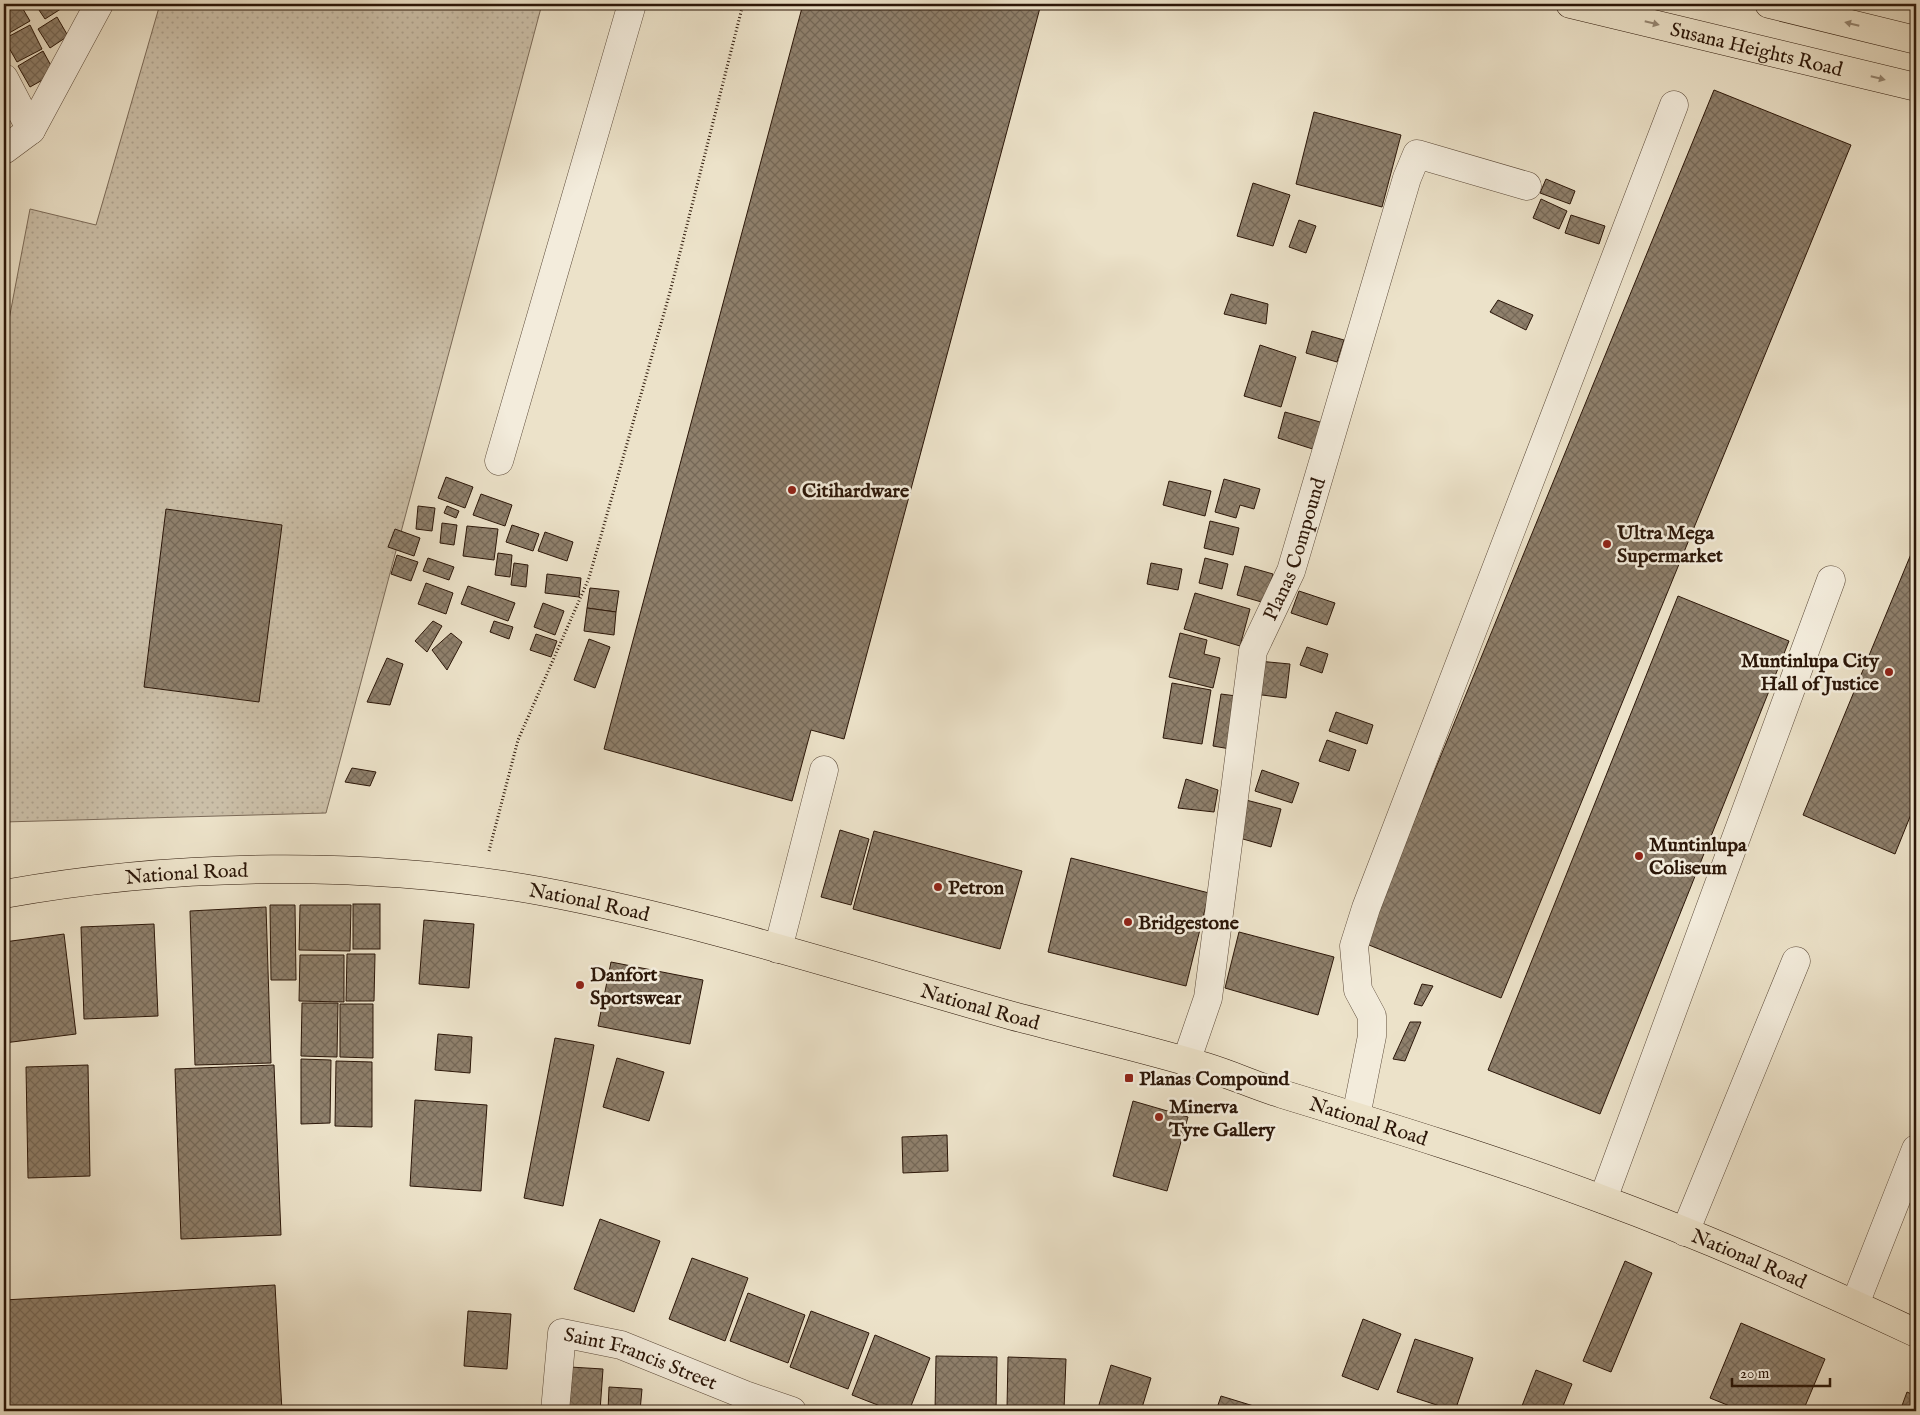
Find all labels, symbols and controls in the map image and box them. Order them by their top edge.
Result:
street label: Susana Heights Road [1668,18,1845,83]
one-way arrow [1644,19,1659,27]
one-way arrow [1844,20,1859,28]
one-way arrow [1870,74,1885,82]
street label: Planas Compound [1258,475,1332,625]
place label: Citihardware [802,479,910,504]
marker: Citihardware [786,484,798,496]
place label: Ultra Mega Supermarket [1616,521,1723,569]
marker: Ultra Mega Supermarket [1601,538,1613,550]
place label: Muntinlupa City Hall of Justice [1741,649,1880,697]
marker: Muntinlupa City Hall of Justice [1883,666,1895,678]
place label: Muntinlupa Coliseum [1649,833,1747,881]
marker: Muntinlupa Coliseum [1633,850,1645,862]
street label: National Road [124,859,249,891]
place label: Petron [948,876,1004,901]
street label: National Road [527,878,652,928]
marker: Petron [932,881,944,893]
place label: Bridgestone [1138,911,1240,936]
marker: Bridgestone [1122,916,1134,928]
place label: Danfort Sportswear [590,963,682,1011]
marker: Danfort Sportswear [574,979,586,991]
street label: National Road [917,979,1042,1036]
place label: Planas Compound [1139,1067,1290,1092]
marker: Planas Compound [1123,1072,1135,1084]
street label: National Road [1306,1092,1431,1152]
place label: Minerva Tyre Gallery [1168,1095,1276,1143]
marker: Minerva Tyre Gallery [1153,1111,1165,1123]
street label: National Road [1687,1224,1810,1295]
street label: Saint Francis Street [562,1323,720,1396]
scale bar [1732,1355,1830,1387]
text: 20 m [1740,1364,1770,1383]

